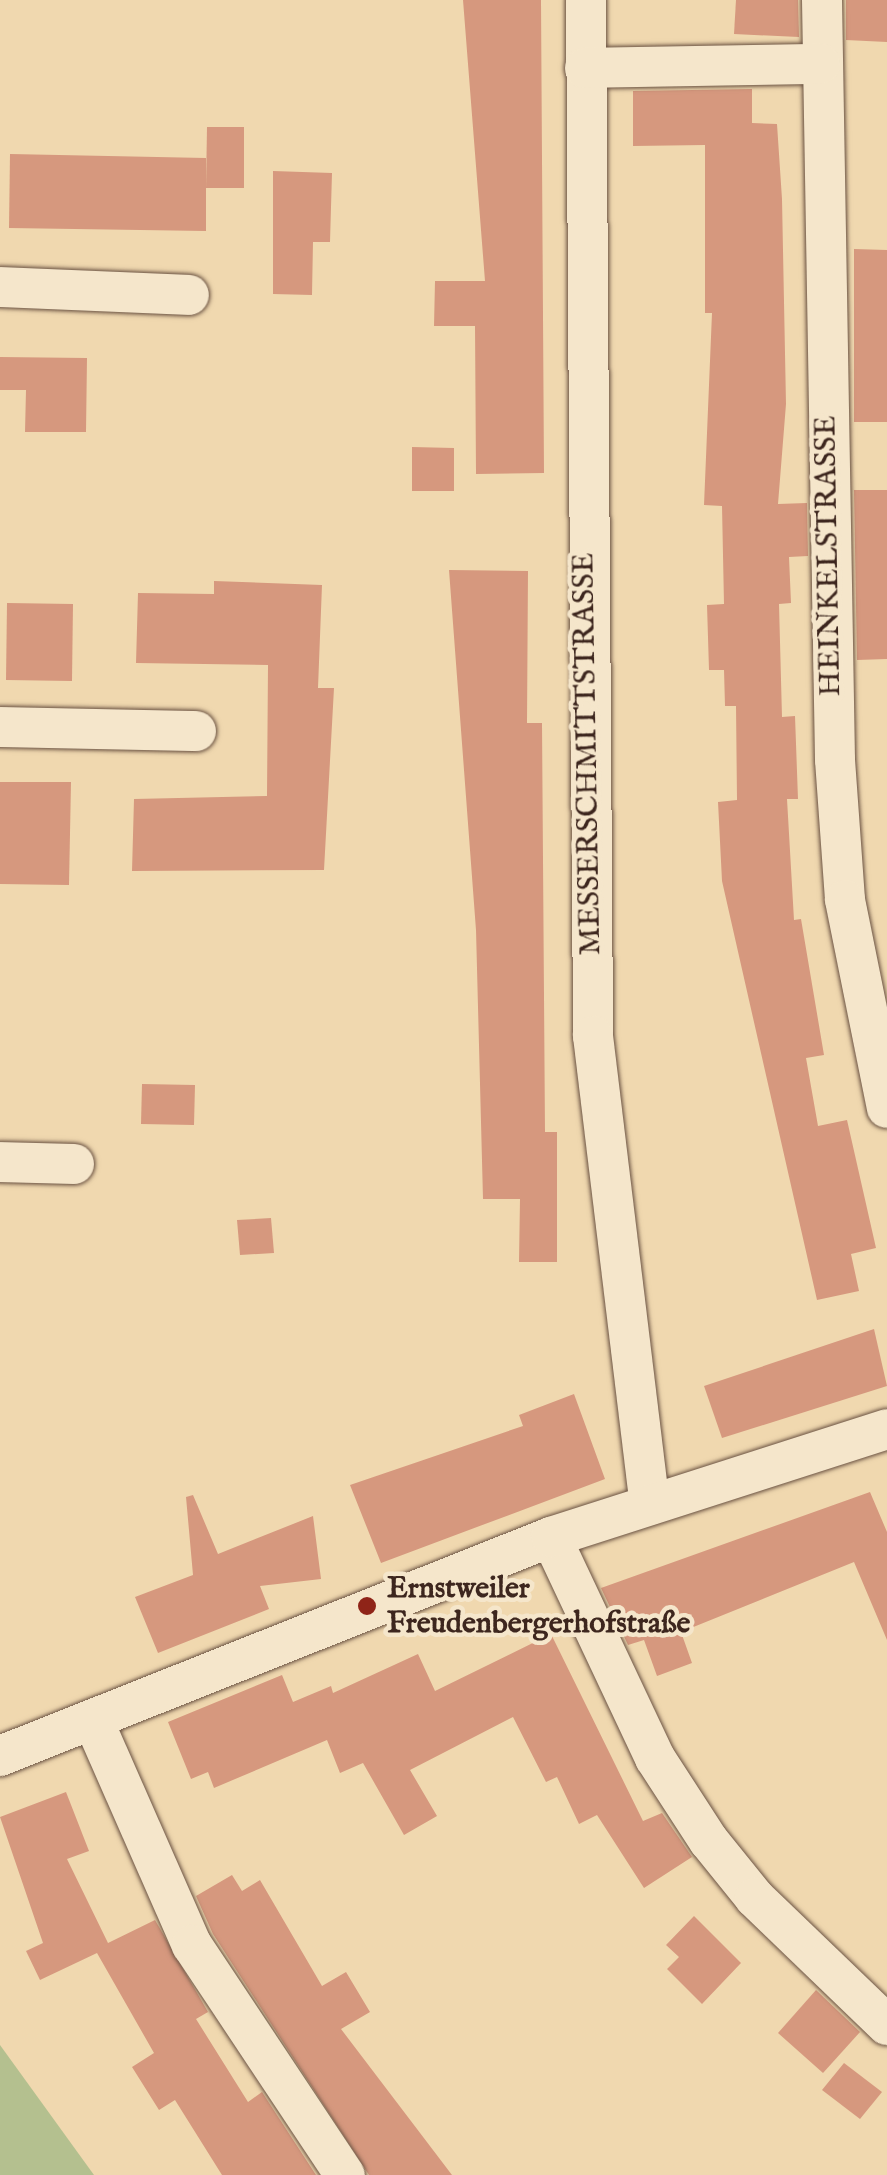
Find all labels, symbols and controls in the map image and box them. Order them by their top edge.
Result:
street label: HEINKELSTRASSE [809,415,849,697]
street label: MESSERSCHMITTSTRASSE [566,552,610,956]
place label: Ernstweiler Freudenbergerhofstraße [387,1571,690,1642]
marker: Ernstweiler Freudenbergerhofstraße [356,1595,378,1617]

